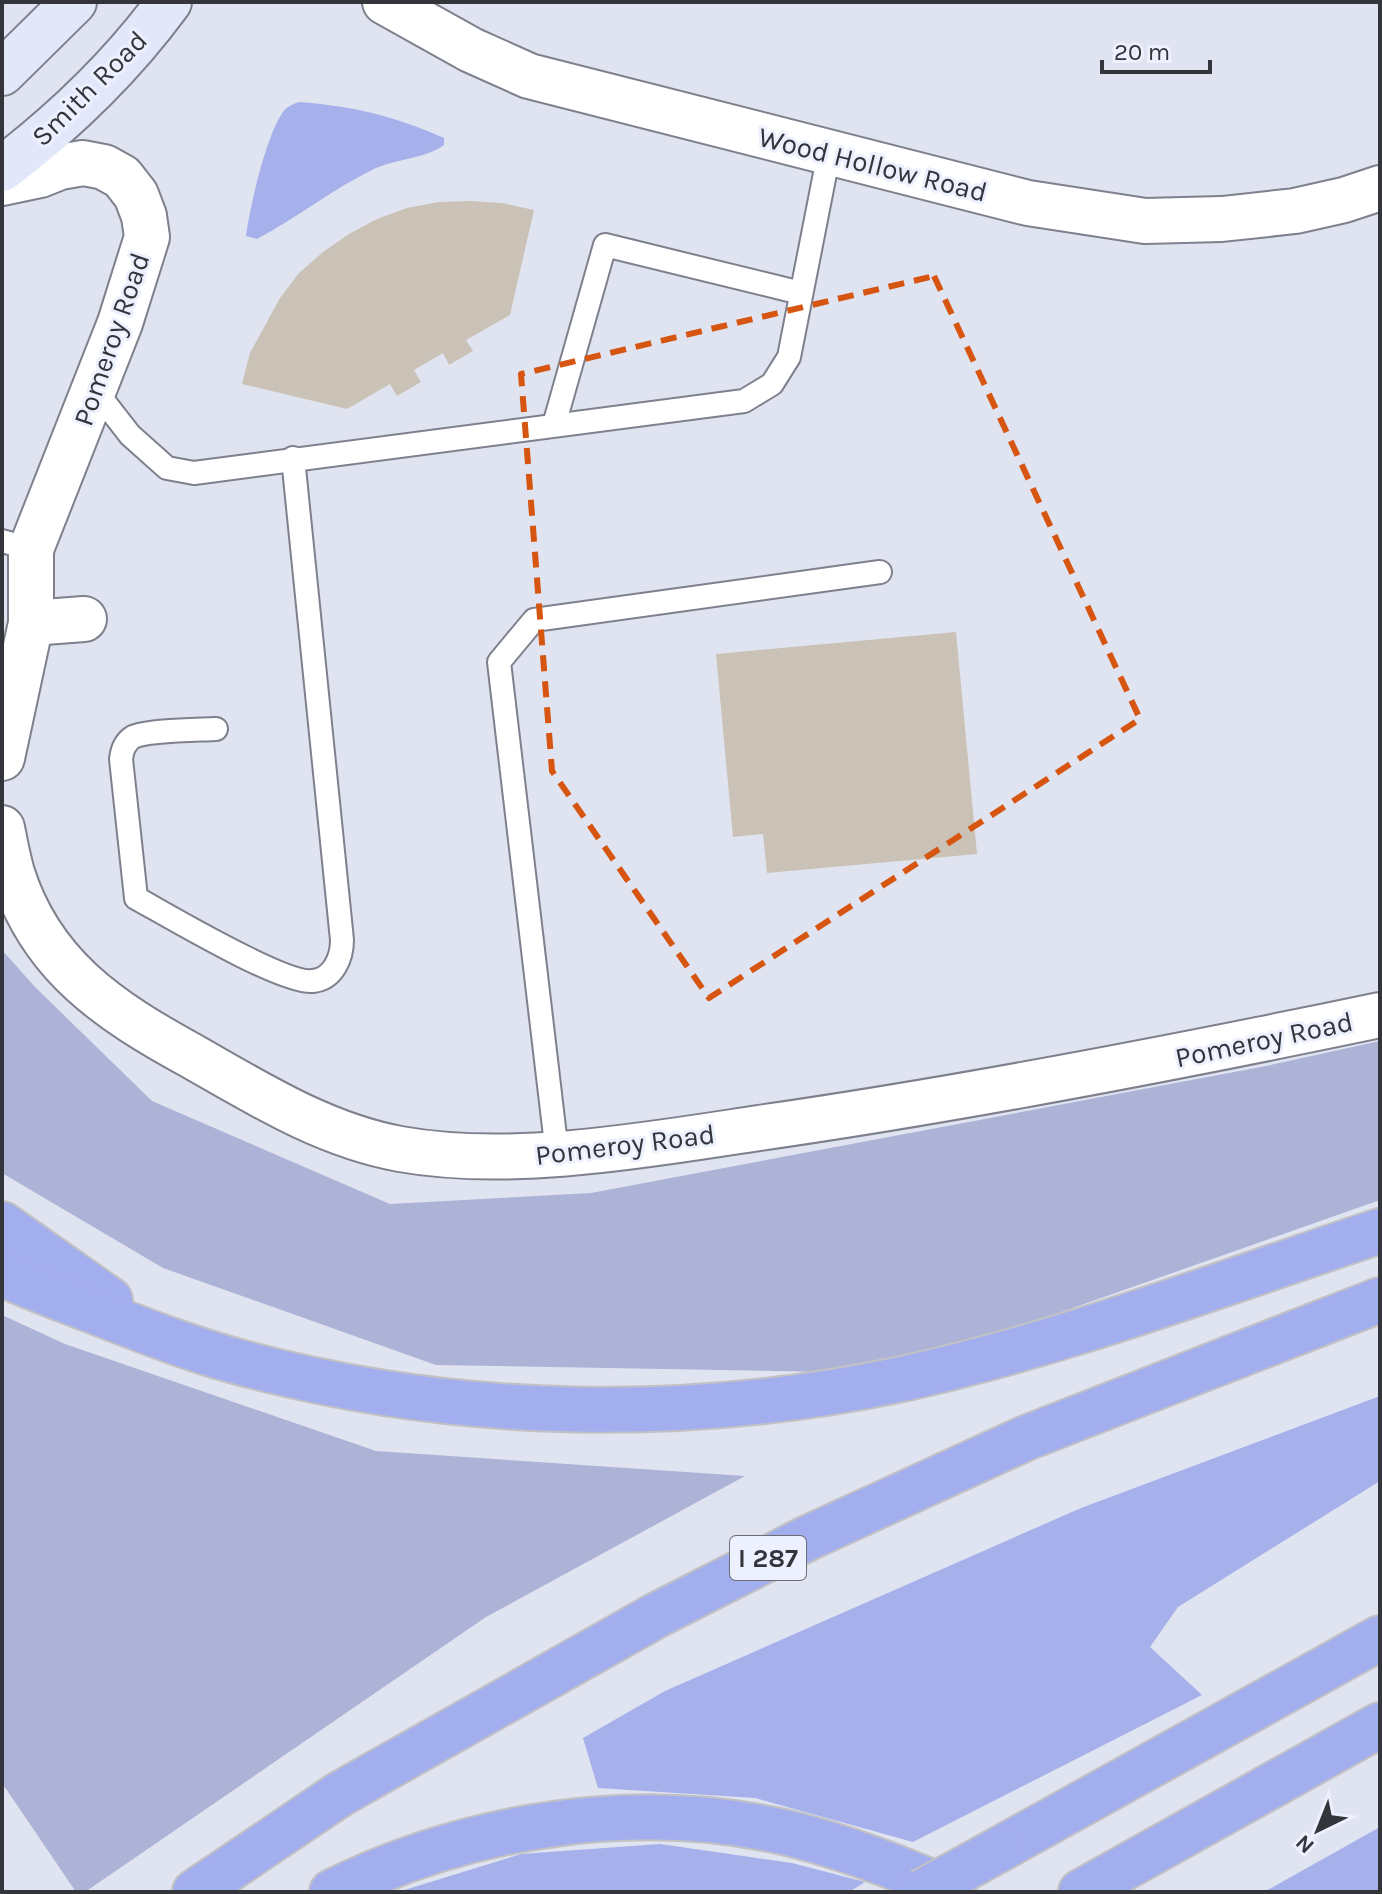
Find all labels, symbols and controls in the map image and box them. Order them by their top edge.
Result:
street label: Smith Road [25,24,154,153]
scale bar [1102,24,1210,74]
text: 20 m [1114,38,1170,66]
street label: Wood Hollow Road [755,120,991,209]
street label: Pomeroy Road [66,248,157,430]
street label: Pomeroy Road [1172,1005,1356,1074]
street label: Pomeroy Road [533,1117,717,1172]
road number: I 287 [730,1536,806,1580]
north arrow [1278,1790,1358,1870]
text: N [1290,1829,1320,1859]

